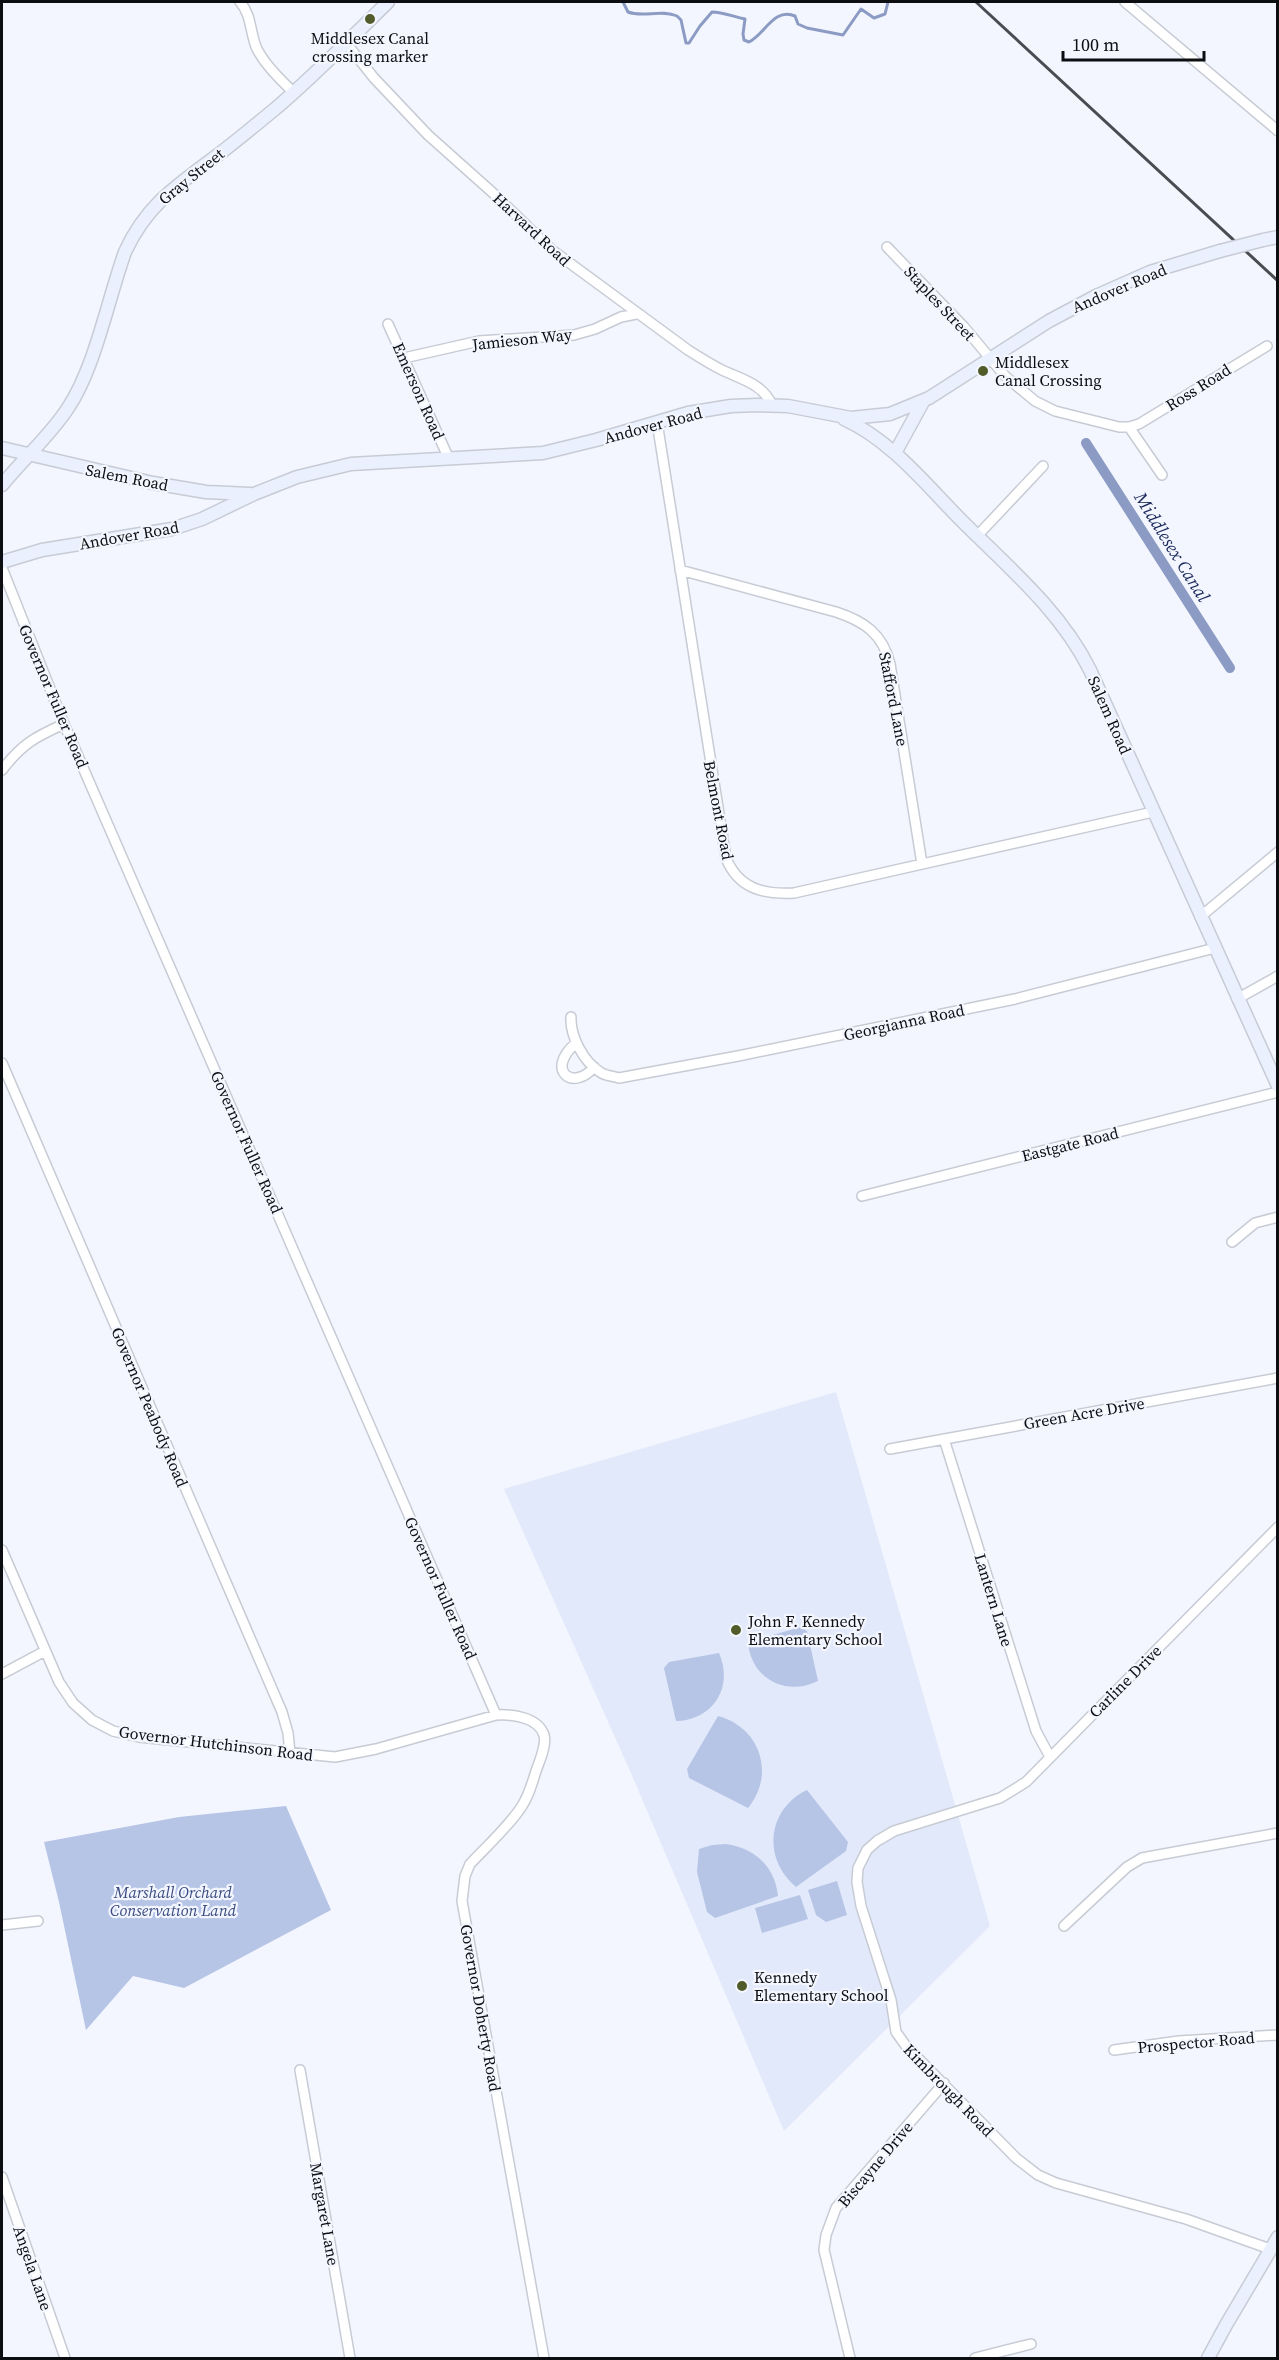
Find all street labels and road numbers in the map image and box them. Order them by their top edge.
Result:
street label: Gray Street [153,142,229,209]
street label: Harvard Road [488,187,576,271]
street label: Andover Road [1068,258,1170,318]
street label: Staples Street [899,261,981,346]
street label: Jamieson Way [470,323,574,355]
street label: Emerson Road [388,339,450,443]
street label: Ross Road [1161,358,1235,416]
street label: Andover Road [601,401,705,449]
street label: Salem Road [84,458,170,496]
street label: Andover Road [77,515,181,555]
street label: Governor Fuller Road [14,621,94,771]
street label: Stafford Lane [874,650,914,748]
street label: Salem Road [1083,672,1137,758]
street label: Belmont Road [699,758,739,862]
street label: Georgianna Road [842,998,966,1046]
street label: Governor Fuller Road [206,1067,288,1217]
street label: Eastgate Road [1019,1121,1121,1167]
street label: Governor Peabody Road [106,1324,194,1490]
street label: Green Acre Drive [1022,1392,1146,1434]
street label: Governor Fuller Road [400,1513,482,1663]
street label: Lantern Lane [969,1551,1019,1649]
street label: Carline Drive [1084,1640,1166,1722]
street label: Governor Hutchinson Road [118,1720,314,1766]
street label: Governor Doherty Road [455,1923,507,2093]
street label: Prospector Road [1137,2026,1255,2058]
street label: Kimbrough Road [899,2039,999,2141]
street label: Biscayne Drive [833,2116,917,2212]
street label: Margaret Lane [305,2161,345,2267]
street label: Angela Lane [8,2223,58,2313]

